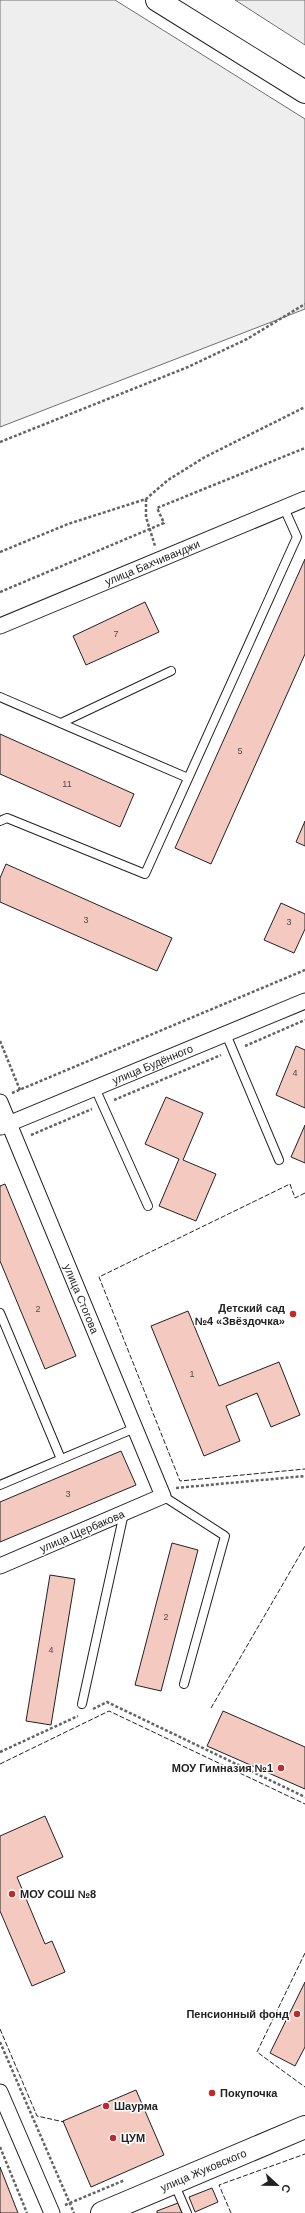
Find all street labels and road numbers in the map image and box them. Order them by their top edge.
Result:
street label: улица Бахчиванджи [103,537,202,588]
street label: улица Будённого [110,1042,195,1086]
street label: улица Стогова [62,1262,101,1336]
street label: улица Щербакова [38,1507,127,1554]
street label: улица Жуковского [159,2147,248,2194]

